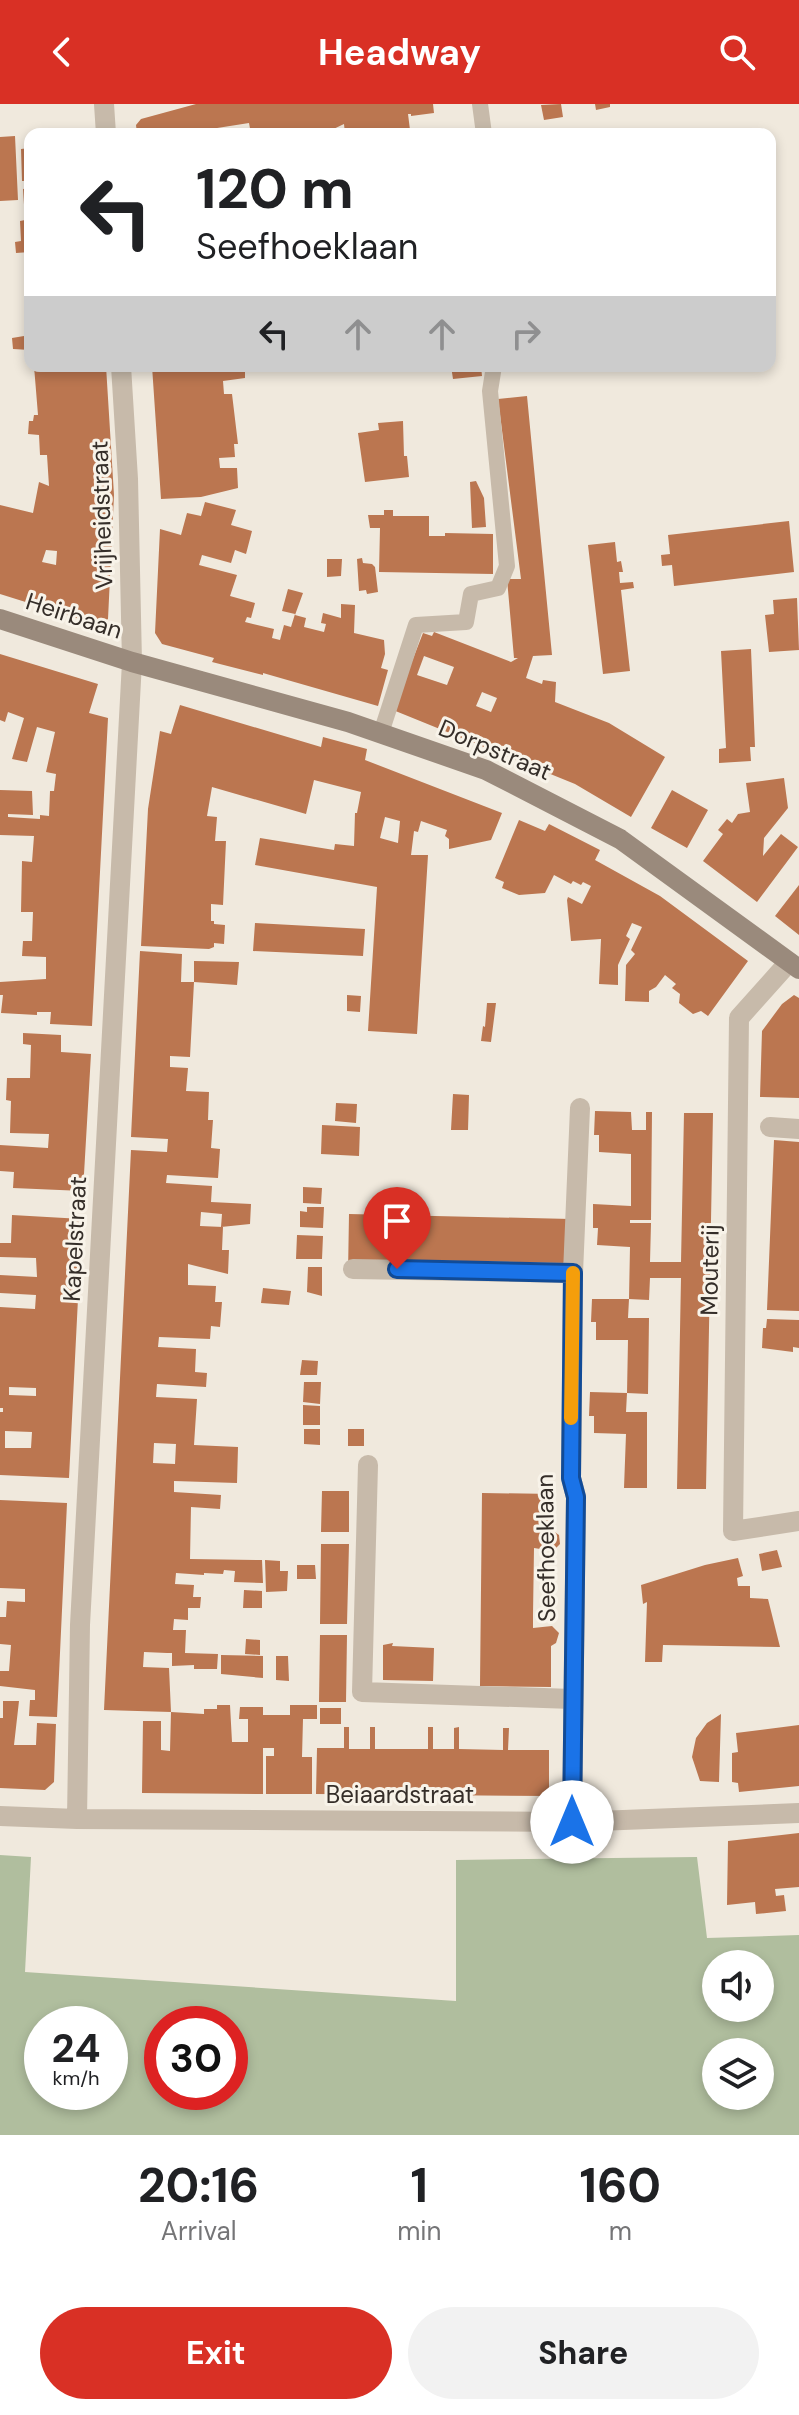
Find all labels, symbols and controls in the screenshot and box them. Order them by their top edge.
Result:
text: Headway [318,29,481,76]
icon: back [40,30,84,74]
icon: search [715,30,759,74]
text: 120 m [196,152,354,225]
icon: left [64,160,168,264]
text: Seefhoeklaan [196,223,419,270]
icon: left [252,312,296,356]
icon: ahead [336,312,380,356]
icon: ahead [420,312,464,356]
icon: right [504,312,548,356]
street label: Vrijheidstraat [83,440,120,590]
street label: Heirbaan [22,585,126,646]
street label: Dorpstraat [434,712,556,787]
street label: Kapelstraat [56,1175,93,1302]
pin [363,1187,431,1269]
icon: arrive [375,1199,419,1243]
street label: Mouterij [693,1224,726,1316]
street label: Seefhoeklaan [529,1474,562,1622]
street label: Beiaardstraat [326,1779,474,1810]
position arrow [530,1780,614,1864]
map controls [702,1950,774,2110]
button: sound [702,1950,774,2022]
speed limit sign: 30 [144,2006,248,2110]
text: 24 [52,2022,100,2074]
button: layers [702,2038,774,2110]
text: km/h [52,2065,100,2091]
text: 20:16 [138,2154,259,2217]
text: 1 [411,2154,428,2217]
text: 160 [579,2154,661,2217]
text: Arrival [161,2214,236,2248]
text: min [397,2214,442,2248]
text: m [609,2214,632,2248]
button: Exit [40,2307,392,2399]
button: Share [408,2307,759,2399]

